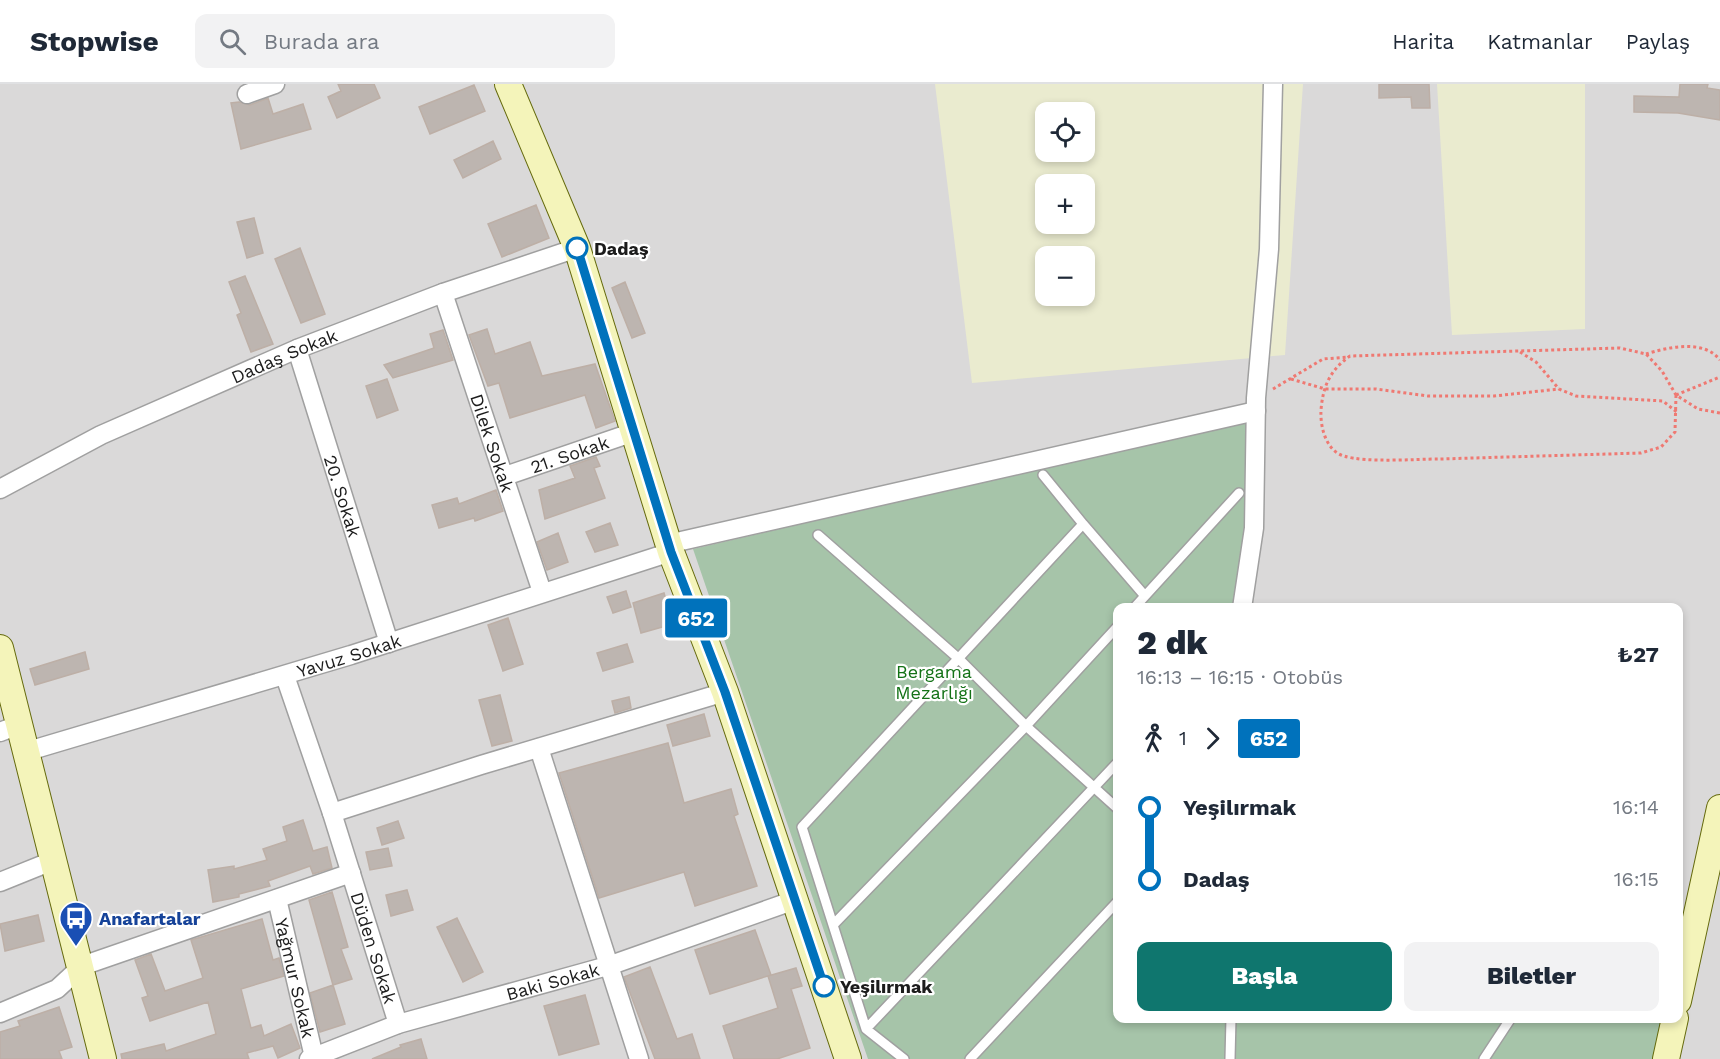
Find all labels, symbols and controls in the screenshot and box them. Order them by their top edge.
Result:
search box [195,14,615,68]
text: Stopwise [30,25,159,58]
icon: search [216,25,249,58]
text: Burada ara [264,29,380,54]
text: Harita [1392,29,1454,54]
text: Katmanlar [1487,29,1593,54]
text: Paylaş [1626,29,1690,54]
map controls [1035,102,1095,306]
button: locate [1035,102,1095,162]
button: + [1035,174,1095,234]
marker: Dadaş [566,237,588,259]
place label: Dadaş [594,238,649,259]
button: − [1035,246,1095,306]
street label: Dadaş Sokak [228,324,340,387]
street label: Dilek Sokak [467,391,519,495]
street label: 21. Sokak [528,431,611,477]
street label: 20. Sokak [320,452,366,540]
line badge: 652 [662,598,730,638]
text: 652 [677,606,715,631]
text: 2 dk [1137,623,1208,662]
street label: Yavuz Sokak [294,629,403,681]
text: ₺27 [1617,642,1659,667]
park label: Bergama Mezarlığı [895,661,973,703]
text: 16:13 – 16:15 · Otobüs [1137,665,1343,689]
icon: walk [1137,722,1170,755]
icon: forward [1196,722,1229,755]
text: 1 [1179,726,1187,750]
text: 652 [1250,726,1288,751]
text: Yeşilırmak [1183,795,1296,820]
text: 16:14 [1613,795,1659,819]
text: Dadaş [1183,867,1250,892]
text: 16:15 [1614,867,1659,891]
street label: Düden Sokak [347,889,401,1006]
bus stop icon: Anafartalar [58,900,94,947]
place label: Anafartalar [99,908,201,929]
street label: Yağmur Sokak [271,916,320,1040]
button: Başla [1137,942,1392,1011]
button: Biletler [1404,942,1659,1011]
street label: Baki Sokak [504,958,602,1004]
marker: Yeşilırmak [813,975,835,997]
place label: Yeşilırmak [840,976,933,997]

